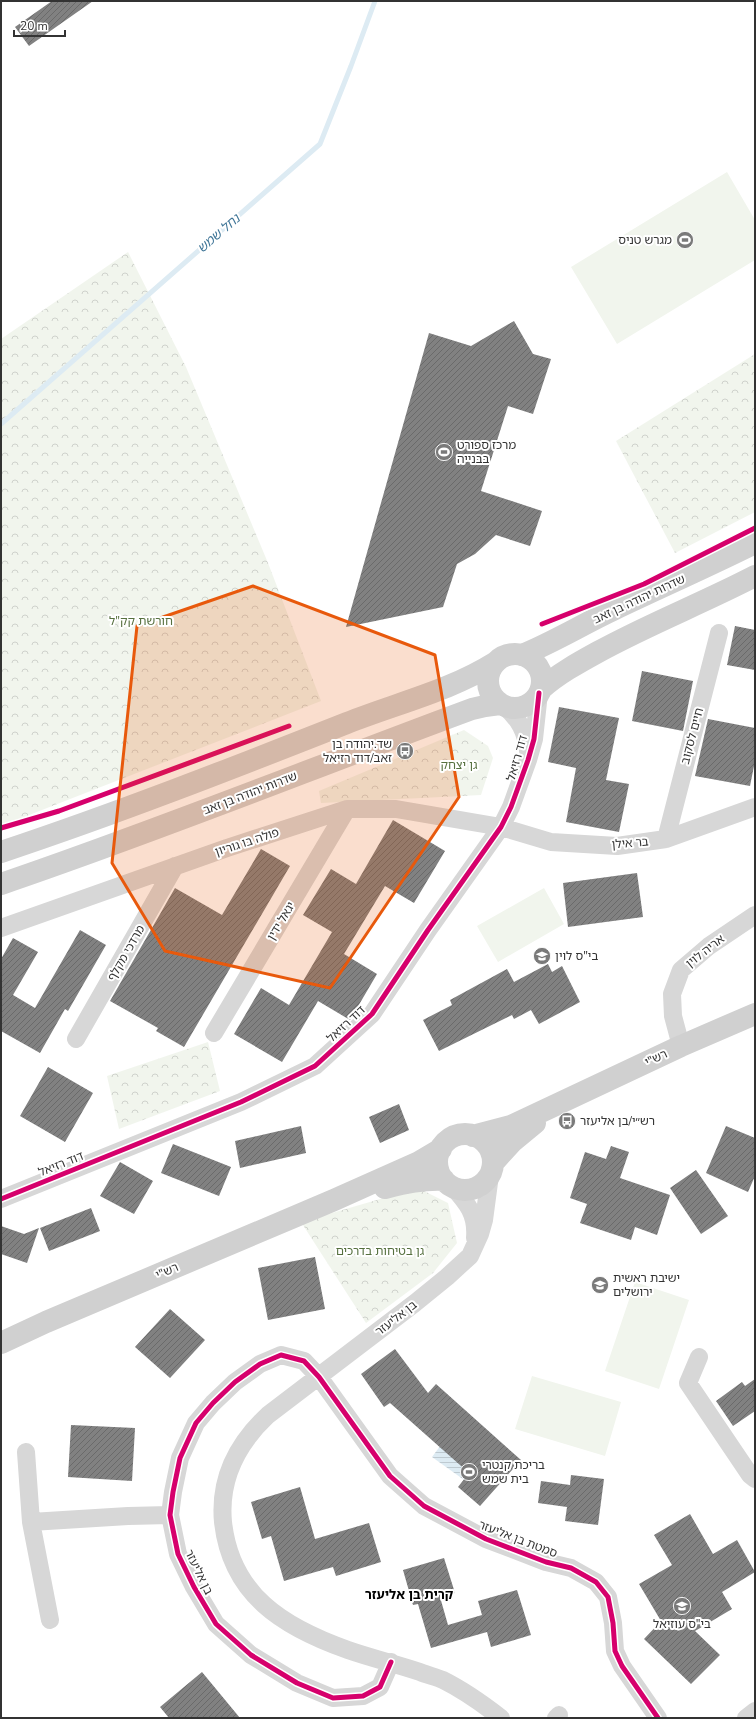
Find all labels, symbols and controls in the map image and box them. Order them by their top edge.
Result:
scale bar [14,12,65,38]
text: 20 m [20,18,48,34]
water label: נחל שמש [193,209,245,257]
sports icon: מגרש טניס [675,230,695,250]
place label: מגרש טניס [618,232,672,248]
place label: מרכז ספורט בבנייה [457,437,516,467]
sports icon: מרכז ספורט בבנייה [434,442,454,462]
street label: שדרות יהודה בן זאב [590,571,688,627]
park label: חורשת קק"ל [109,613,173,629]
street label: חיים לסקוב [677,706,707,766]
street label: דוד רזיאל [503,733,531,783]
place label: שד.יהודה בן זאב/דוד רזיאל [323,736,392,766]
bus stop icon: שד.יהודה בן זאב/דוד רזיאל [395,741,415,761]
park label: גן יצחק [440,757,478,773]
street label: שדרות יהודה בן זאב [201,768,299,818]
street label: פולה בו גוריון [213,824,281,860]
street label: בר אילן [611,833,649,853]
street label: יגאל ידין [263,899,299,943]
street label: מרדכי מקלף [104,922,148,984]
street label: אריה לוין [682,931,728,971]
school or university icon: בי"ס לוין [532,946,552,966]
place label: בי"ס לוין [555,948,598,964]
street label: דוד רזיאל [323,1002,369,1046]
street label: רש"י [642,1046,670,1070]
bus stop icon: רש״י/בן אליעזר [557,1111,577,1131]
place label: רש״י/בן אליעזר [580,1113,655,1129]
street label: דוד רזיאל [36,1148,86,1180]
park label: גן בטיחות בדרכים [336,1243,425,1259]
street label: רש"י [153,1259,181,1283]
place label: ישיבת ראשית ירושלים [613,1270,680,1300]
school or university icon: ישיבת ראשית ירושלים [590,1275,610,1295]
street label: בן אליעזר [372,1297,420,1339]
place label: בריכת קנטרי בית שמש [482,1457,545,1487]
sports icon: בריכת קנטרי בית שמש [459,1462,479,1482]
street label: סמטת בן אליעזר [476,1517,560,1561]
street label: בן אליעזר [181,1547,217,1597]
district label: קרית בן אליעזר [365,1586,454,1604]
school or university icon: בי"ס עוזיאל [672,1596,692,1616]
place label: בי"ס עוזיאל [653,1616,711,1632]

